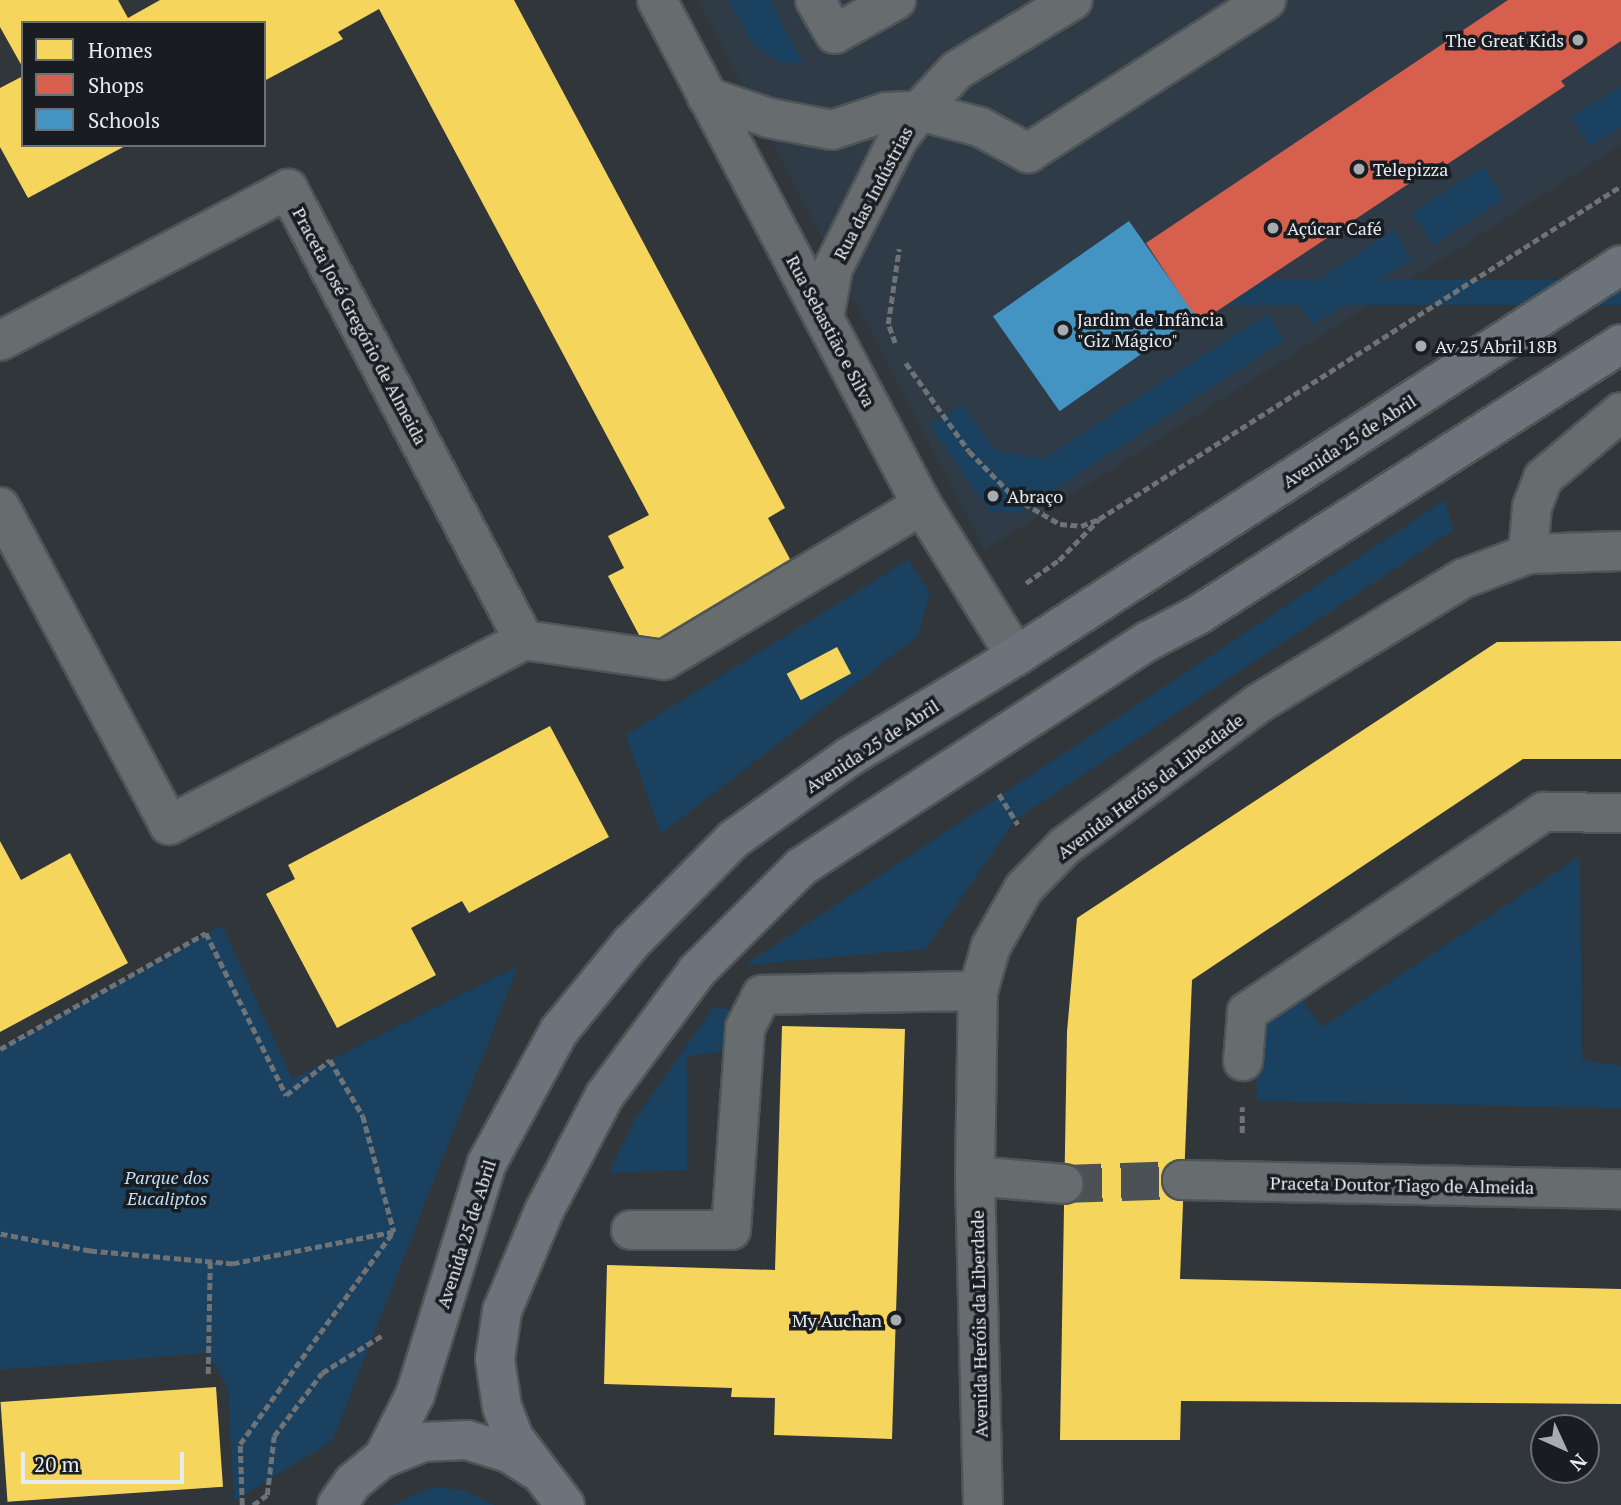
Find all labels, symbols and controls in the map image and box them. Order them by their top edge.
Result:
legend [21,21,266,147]
place label: The Great Kids [1446,29,1564,51]
marker: The Great Kids [1570,32,1586,48]
text: Homes [88,36,153,64]
text: Shops [88,71,144,99]
text: Schools [88,106,160,134]
street label: Rua das Indústrias [829,123,917,263]
place label: Telepizza [1373,158,1448,180]
marker: Telepizza [1351,161,1367,177]
street label: Praceta José Gregório de Almeida [288,204,432,448]
place label: Açúcar Café [1287,217,1382,239]
marker: Açúcar Café [1265,220,1281,236]
street label: Rua Sebastião e Silva [782,252,880,410]
place label: Jardim de Infância "Giz Mágico" [1077,309,1224,352]
marker: Jardim de Infância "Giz Mágico" [1055,322,1071,338]
place label: Av 25 Abril 18B [1435,335,1558,357]
marker: Av 25 Abril 18B [1413,338,1429,354]
street label: Avenida 25 de Abril [1278,390,1420,492]
place label: Abraço [1007,485,1063,507]
marker: Abraço [985,488,1001,504]
street label: Avenida 25 de Abril [801,695,943,797]
street label: Avenida Heróis da Liberdade [1053,709,1247,863]
street label: Avenida 25 de Abril [432,1157,500,1311]
park label: Parque dos Eucaliptos [125,1167,209,1210]
street label: Praceta Doutor Tiago de Almeida [1270,1172,1534,1198]
street label: Avenida Heróis da Liberdade [966,1210,992,1438]
place label: My Auchan [792,1309,882,1331]
marker: My Auchan [888,1312,904,1328]
north arrow [1530,1414,1600,1484]
scale bar [24,1438,187,1482]
text: N [1565,1449,1593,1477]
text: 20 m [34,1450,80,1478]

